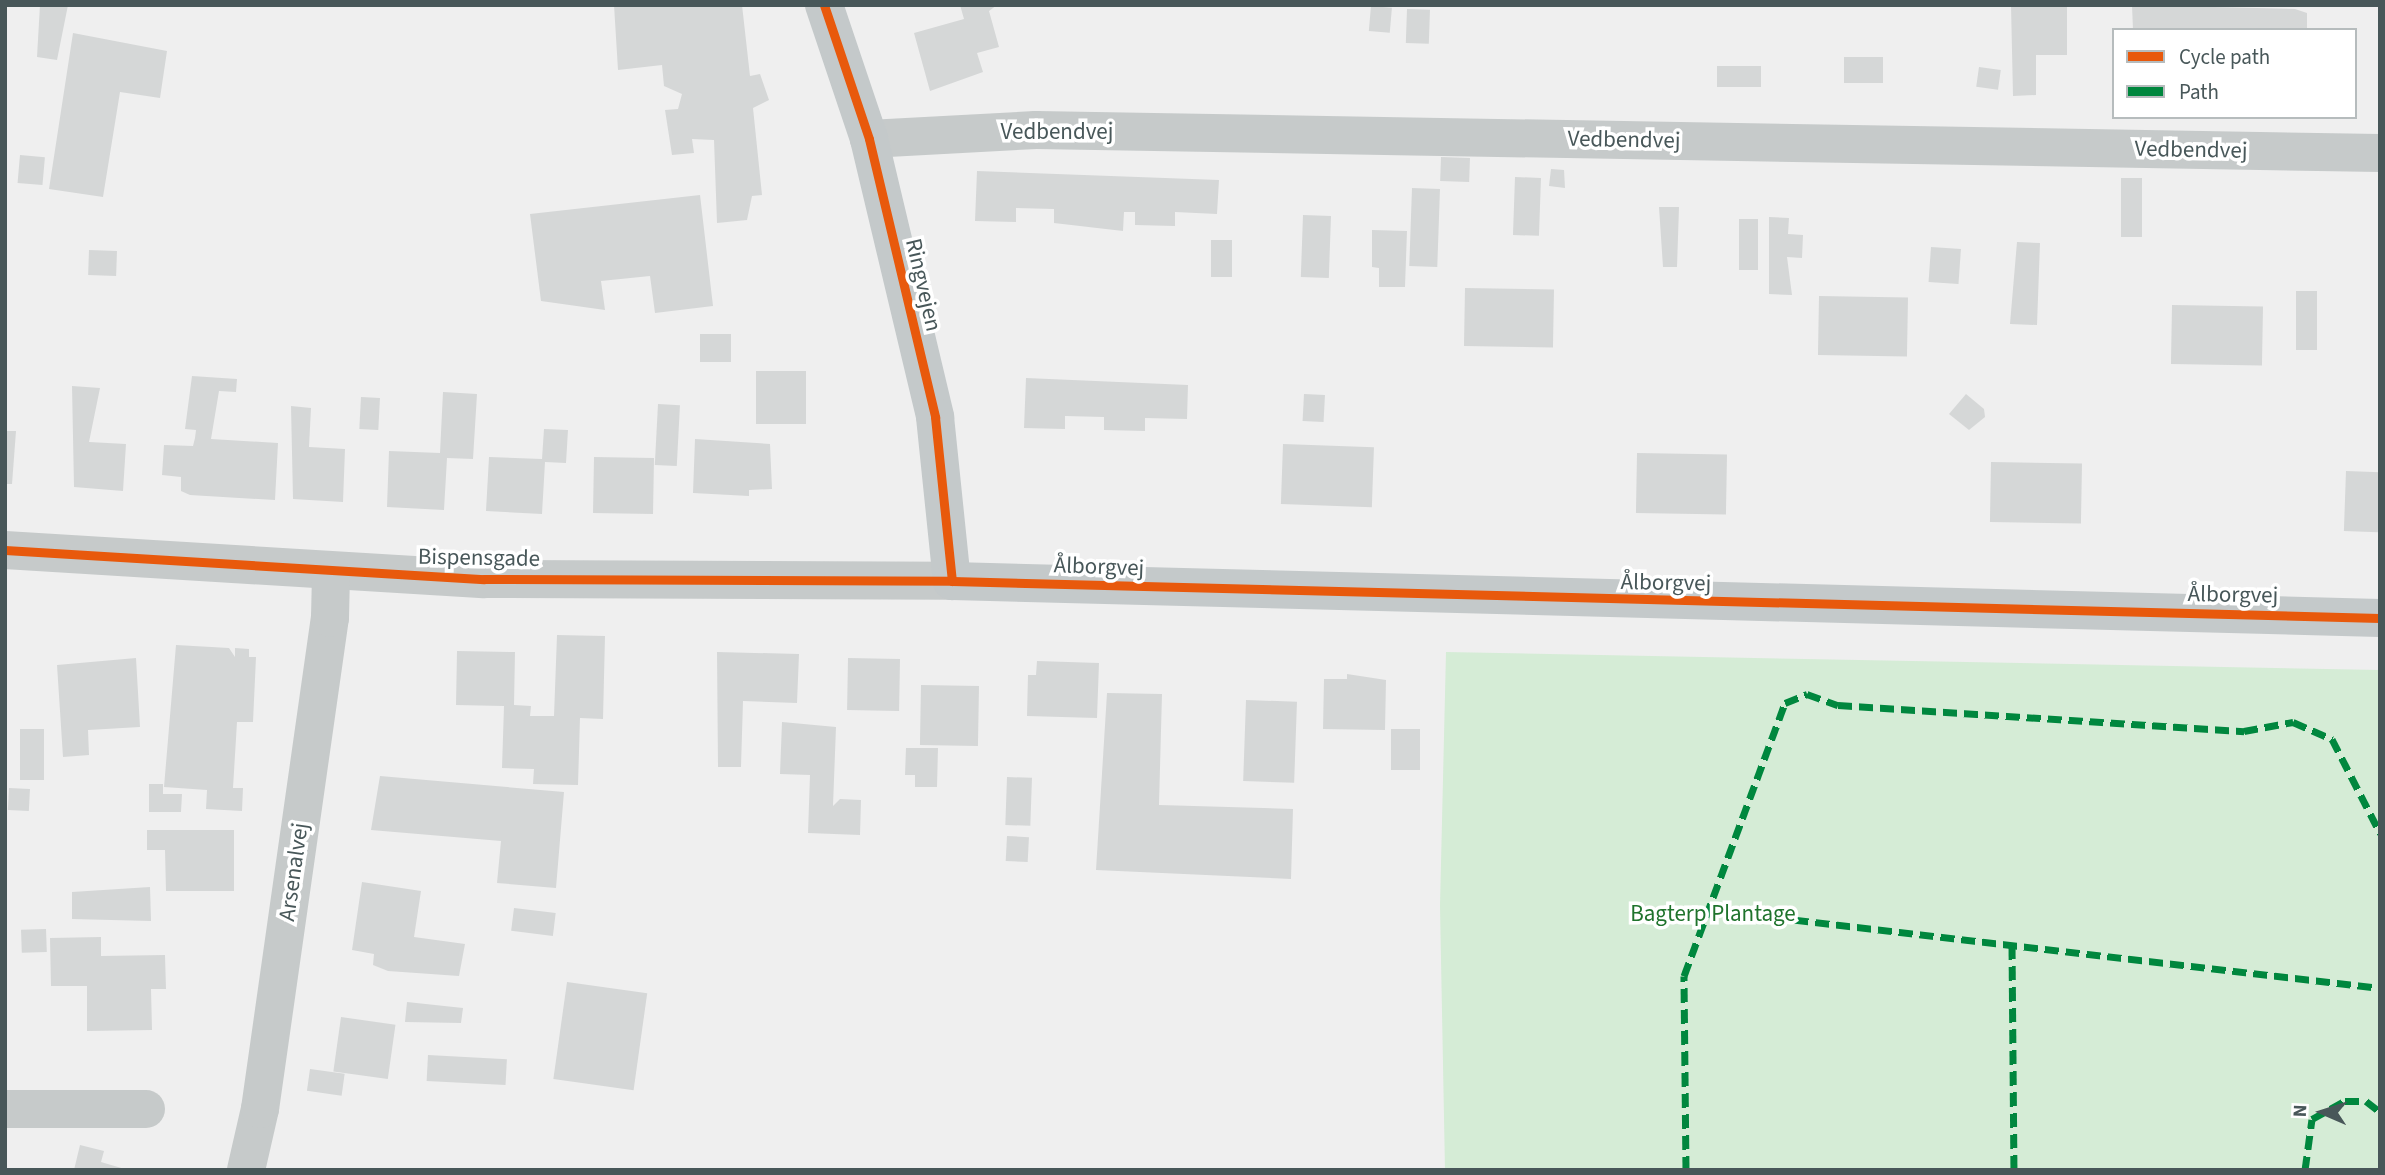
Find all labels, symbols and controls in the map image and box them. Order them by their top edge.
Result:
legend [2112,28,2357,119]
text: Cycle path [2179,42,2270,72]
text: Path [2179,77,2219,107]
street label: Vedbendvej [1001,118,1113,146]
street label: Vedbendvej [1567,125,1681,155]
street label: Vedbendvej [2134,135,2248,165]
street label: Ringvejen [899,236,947,334]
street label: Bispensgade [418,543,540,573]
street label: Ålborgvej [1053,552,1145,582]
street label: Ålborgvej [1620,568,1712,598]
street label: Ålborgvej [2187,580,2279,610]
street label: Arsenalvej [273,821,315,923]
park label: Bagterp Plantage [1630,900,1796,928]
north arrow [2287,1077,2357,1147]
text: N [2287,1104,2314,1118]

